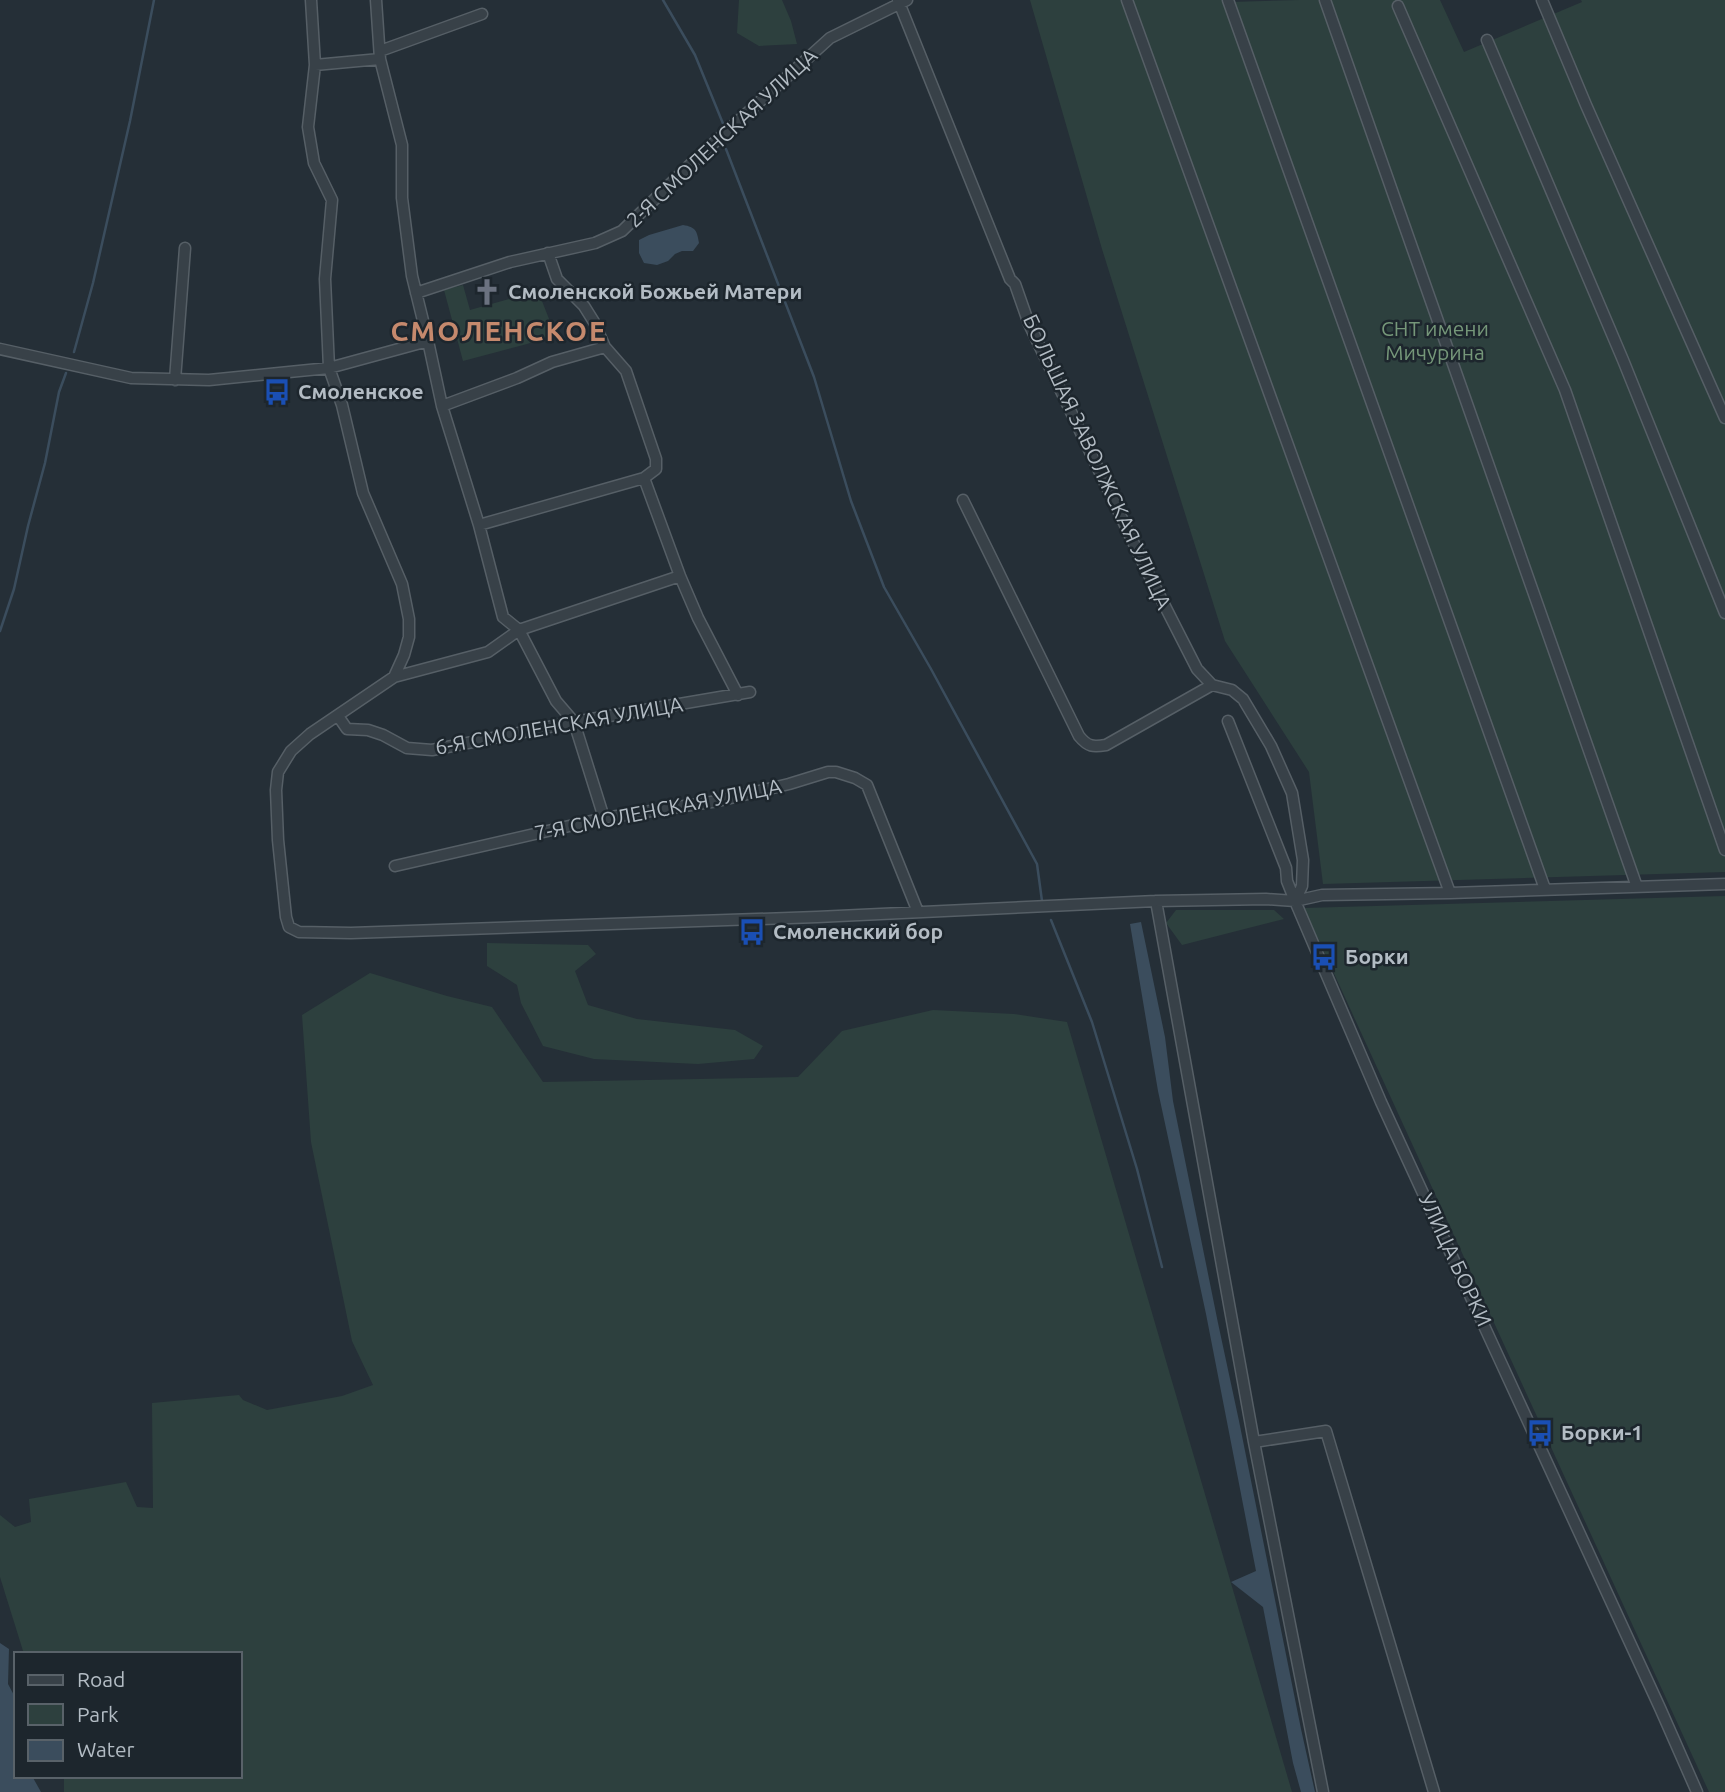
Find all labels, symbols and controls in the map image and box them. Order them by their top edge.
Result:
street label: 2-Я СМОЛЕНСКАЯ УЛИЦА [621,43,822,232]
church icon: Смоленской Божьей Матери [472,277,502,307]
place label: Смоленской Божьей Матери [508,279,802,303]
street label: БОЛЬШАЯ ЗАВОЛЖСКАЯ УЛИЦА [1019,310,1177,613]
district label: СМОЛЕНСКОЕ [390,315,608,346]
park label: СНТ имени Мичурина [1381,316,1489,364]
bus stop icon: Смоленское [262,377,292,407]
place label: Смоленское [298,379,424,403]
street label: 6-Я СМОЛЕНСКАЯ УЛИЦА [433,691,685,759]
street label: 7-Я СМОЛЕНСКАЯ УЛИЦА [532,773,784,845]
bus stop icon: Смоленский бор [737,917,767,947]
place label: Смоленский бор [773,919,943,943]
bus stop icon: Борки [1309,942,1339,972]
place label: Борки [1345,944,1408,968]
street label: УЛИЦА БОРКИ [1415,1189,1497,1330]
bus stop icon: Борки-1 [1525,1418,1555,1448]
place label: Борки-1 [1561,1420,1643,1444]
legend [14,1652,242,1778]
text: Road [77,1667,125,1691]
text: Park [77,1702,119,1726]
text: Water [77,1737,135,1761]

